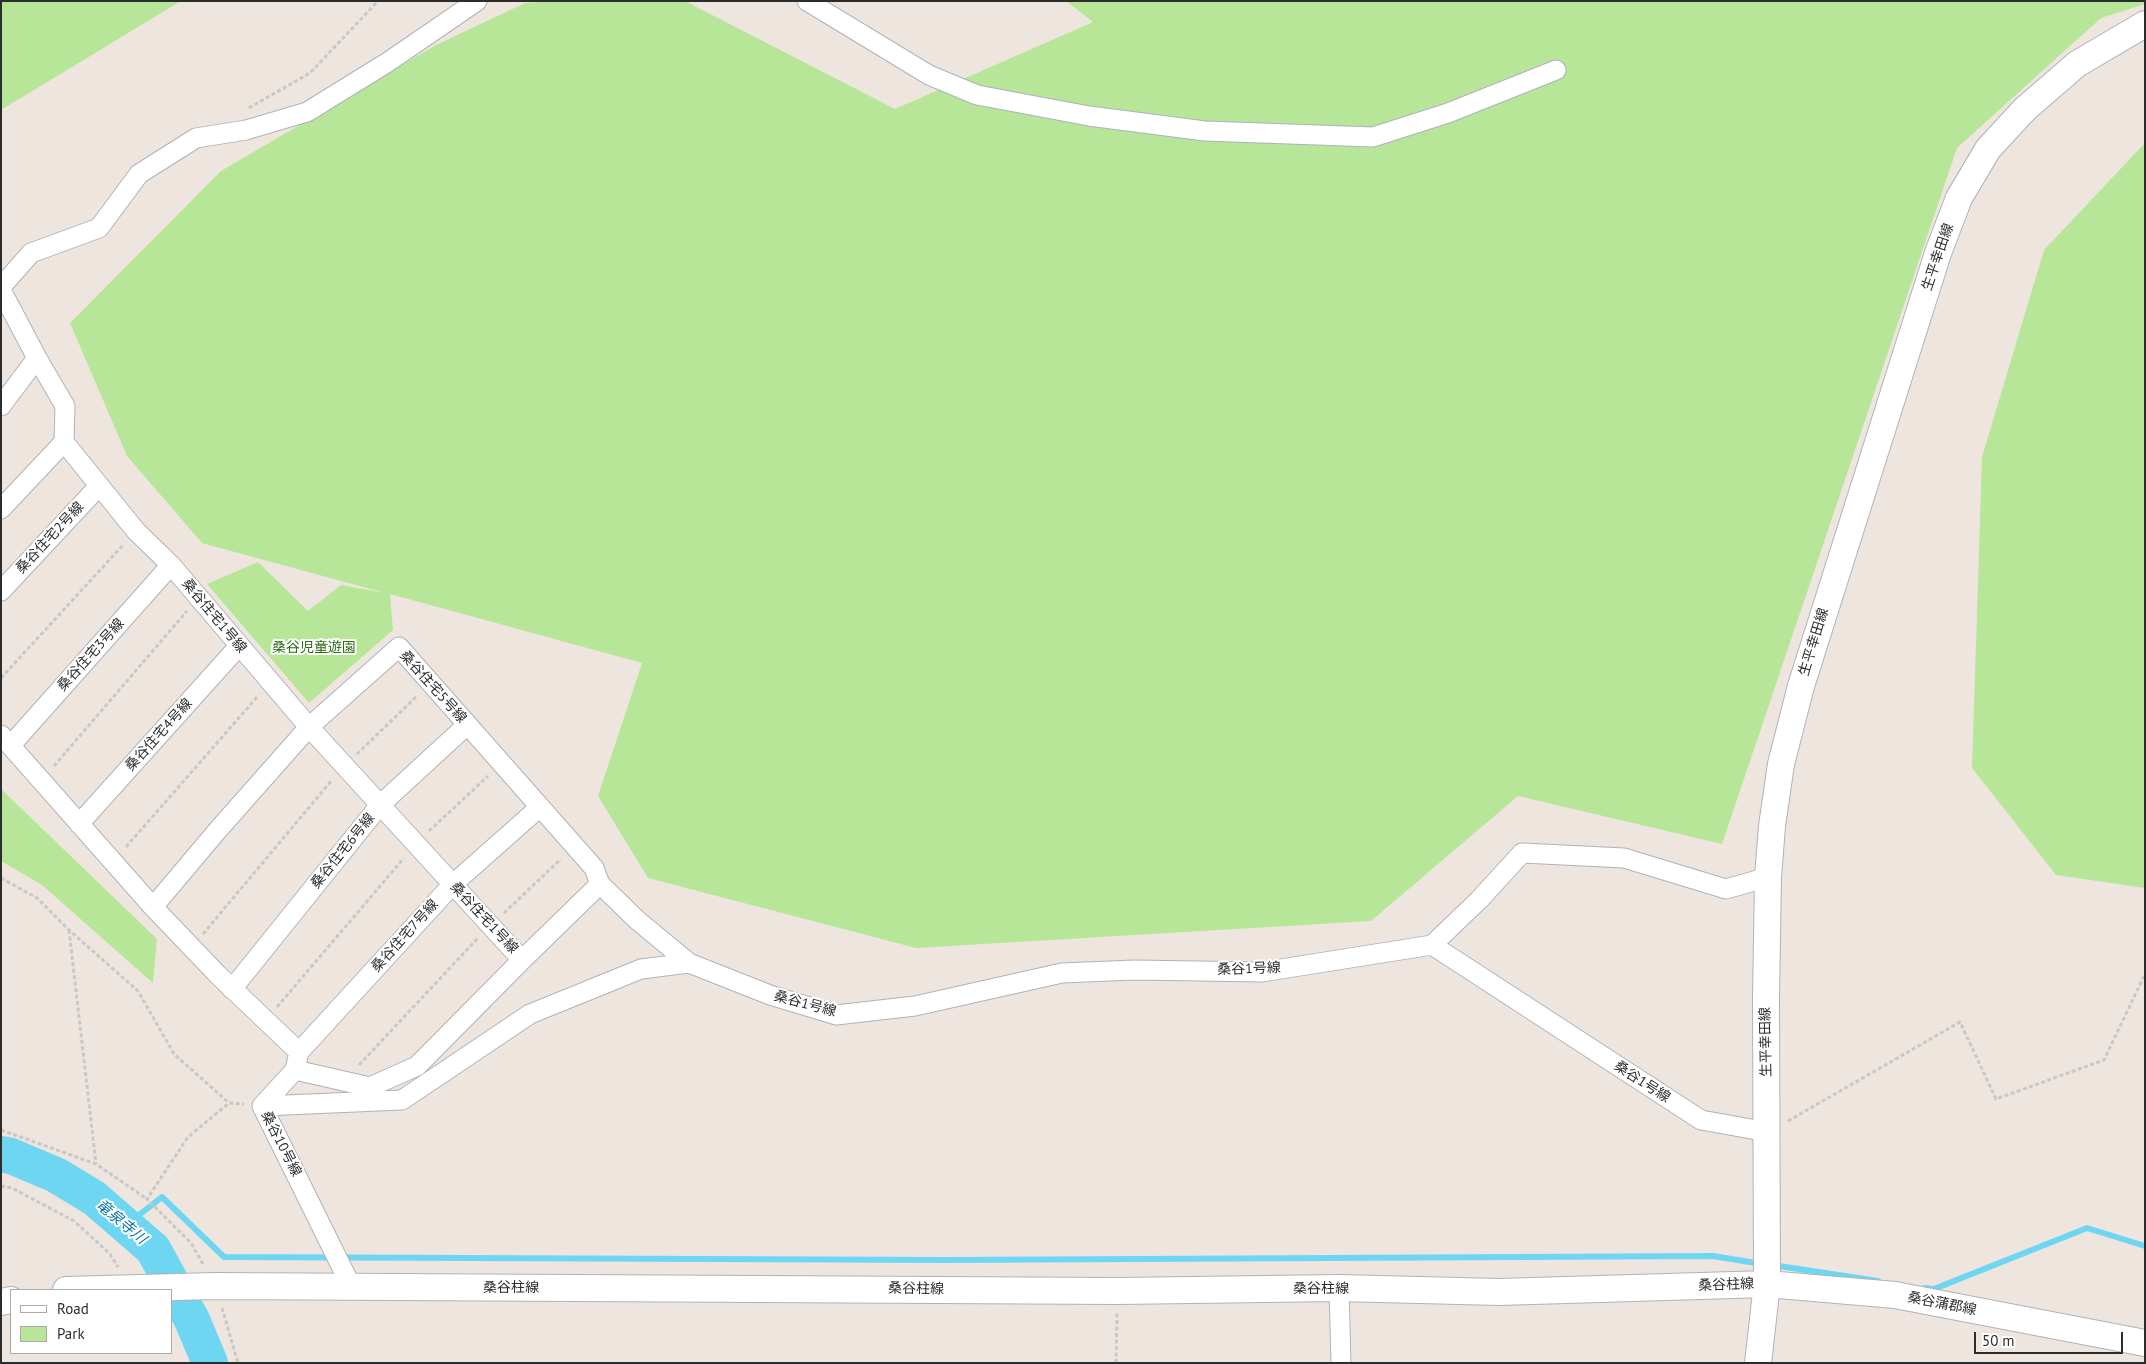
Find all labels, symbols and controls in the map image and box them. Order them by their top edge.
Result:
street label: 生平幸田線 [1919,221,1957,293]
street label: 桑谷住宅2号線 [13,499,87,577]
street label: 桑谷住宅1号線 [178,576,250,656]
street label: 生平幸田線 [1796,606,1832,678]
street label: 桑谷住宅3号線 [54,615,128,695]
park label: 桑谷児童遊園 [272,640,356,656]
street label: 桑谷住宅5号線 [396,647,470,727]
street label: 桑谷住宅4号線 [122,695,196,775]
street label: 桑谷住宅6号線 [308,810,378,892]
street label: 桑谷住宅1号線 [447,879,521,957]
street label: 桑谷住宅7号線 [368,896,442,976]
street label: 桑谷1号線 [1217,959,1281,979]
street label: 桑谷1号線 [772,988,838,1020]
street label: 生平幸田線 [1757,1007,1775,1077]
street label: 桑谷1号線 [1611,1058,1673,1106]
street label: 桑谷10号線 [257,1108,305,1180]
water label: 竜泉寺川 [92,1196,150,1248]
street label: 桑谷柱線 [1698,1276,1754,1294]
street label: 桑谷柱線 [483,1280,539,1296]
street label: 桑谷柱線 [888,1280,944,1298]
street label: 桑谷柱線 [1293,1281,1349,1297]
legend [10,1289,172,1354]
street label: 桑谷蒲郡線 [1906,1289,1978,1319]
text: Road [57,1299,89,1318]
scale bar [1976,1322,2125,1354]
text: Park [57,1324,85,1343]
text: 50 m [1982,1331,2015,1350]

